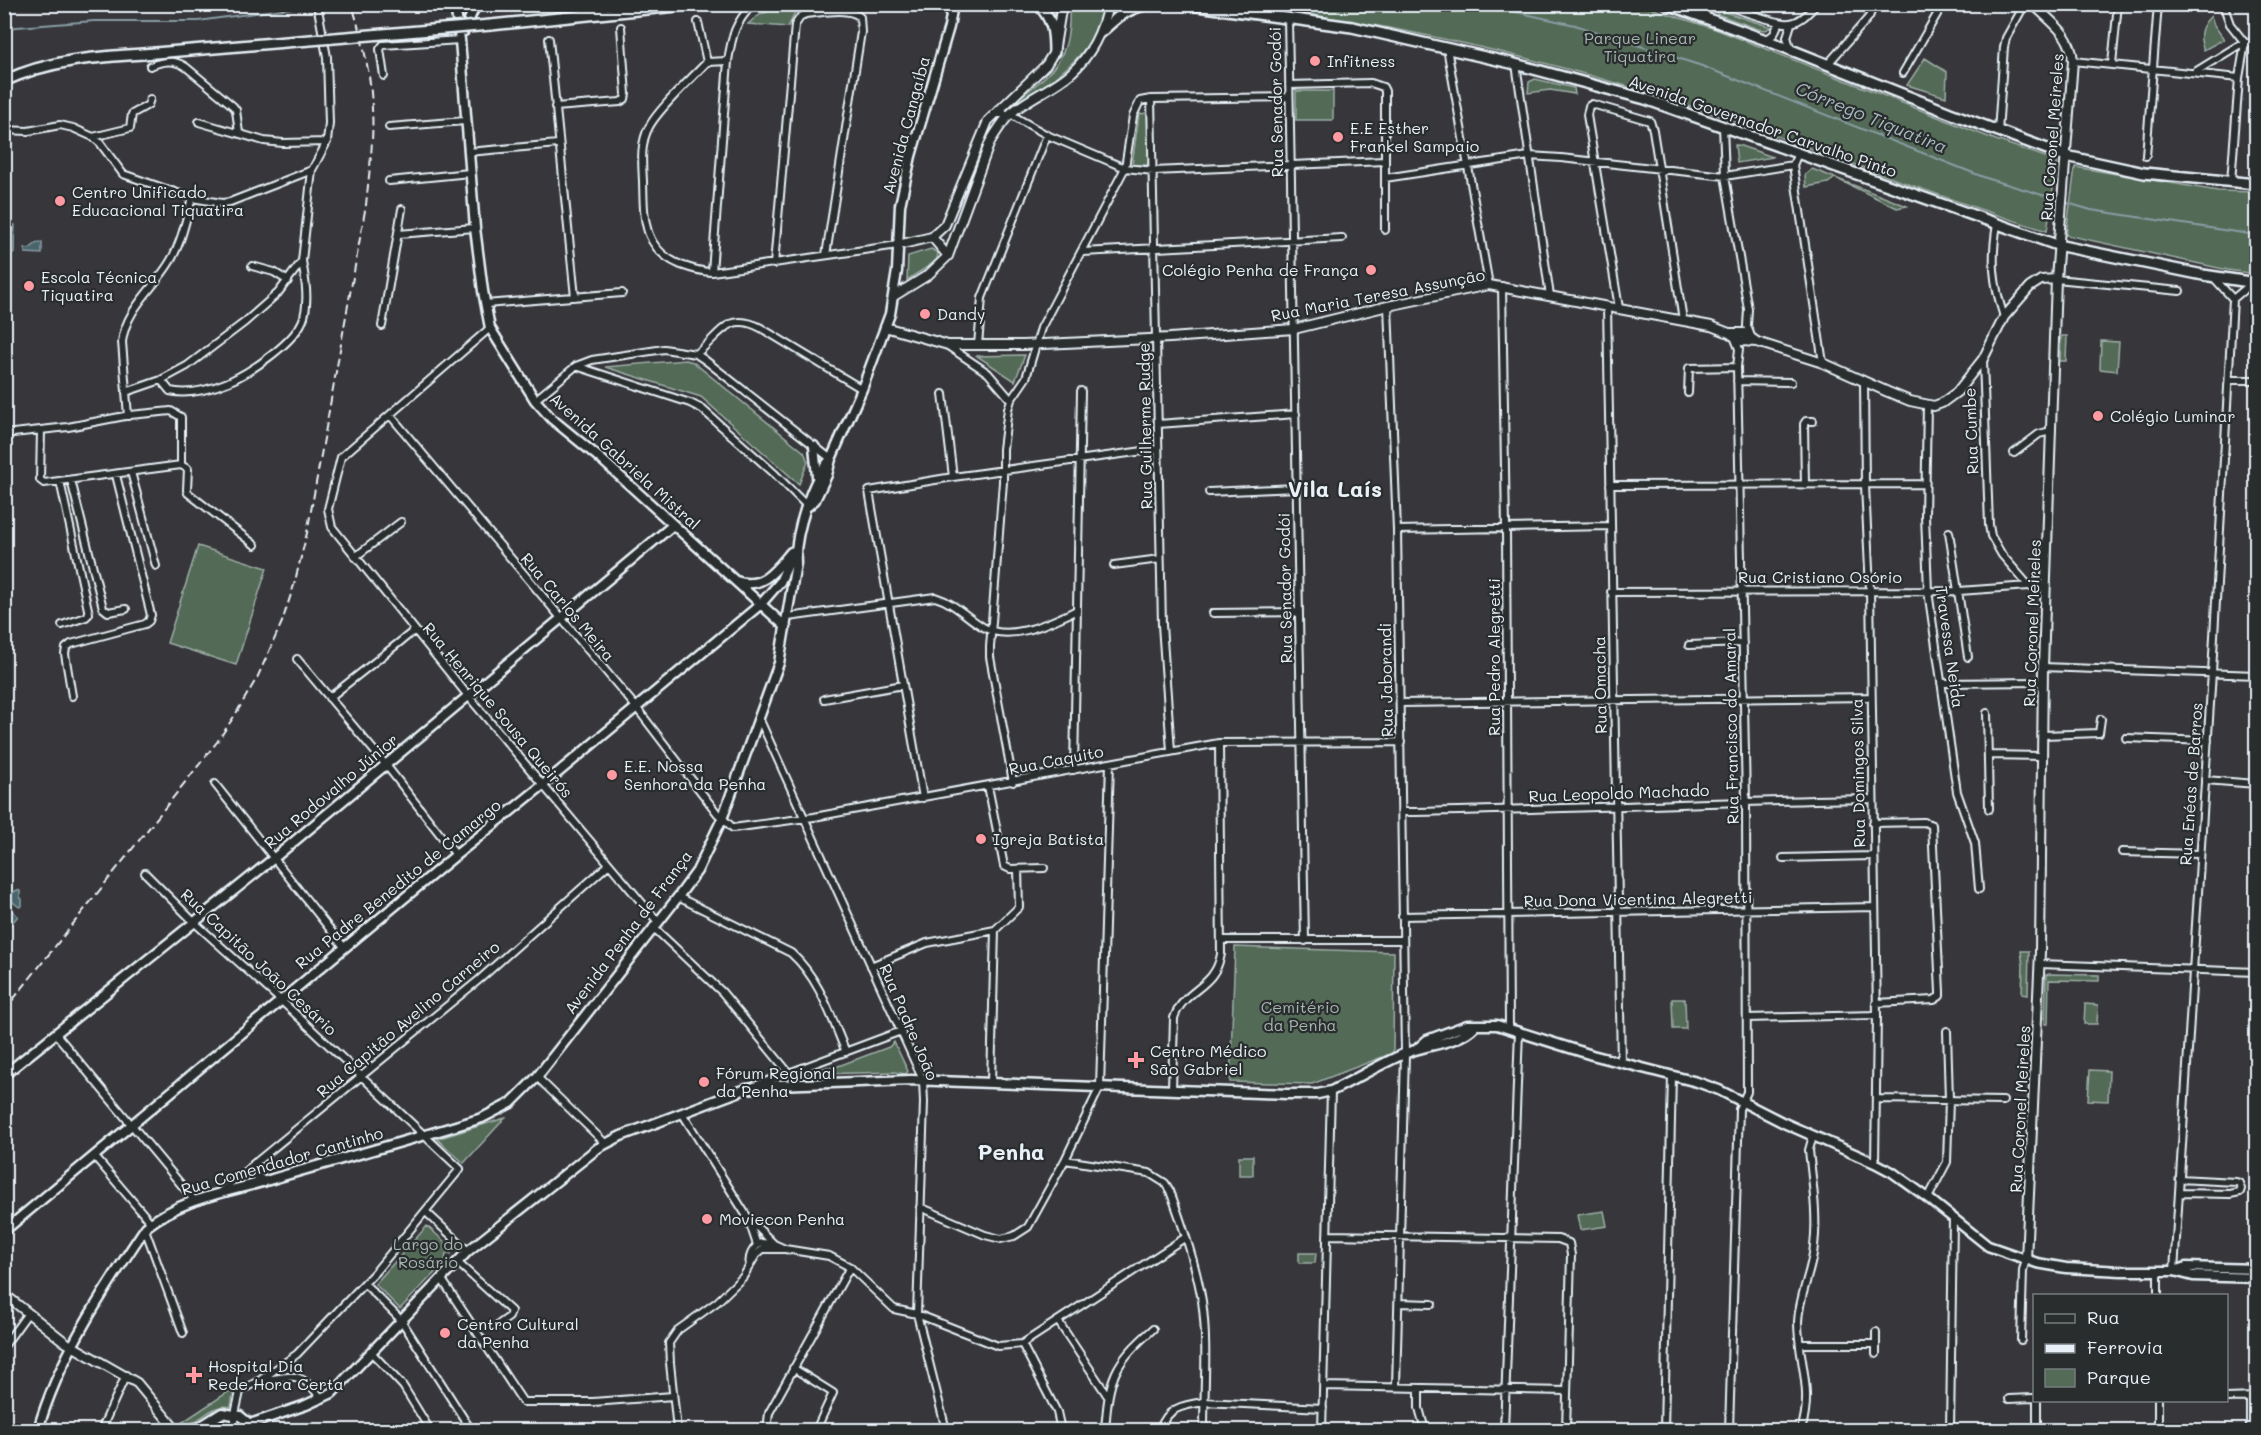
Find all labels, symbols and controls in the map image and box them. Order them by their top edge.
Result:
street label: Rua Senador Godói [1264,27,1287,177]
park label: Parque Linear Tiquatira [1584,27,1696,66]
place label: Infitness [1327,50,1395,71]
street label: Rua Coronel Meireles [2035,53,2068,221]
street label: Avenida Cangaíba [877,54,934,196]
marker: Infitness [1308,54,1322,68]
street label: Avenida Governador Carvalho Pinto [1627,70,1900,181]
water label: Córrego Tiquatira [1792,76,1951,158]
place label: E.E Esther Frankel Sampaio [1350,117,1479,156]
marker: E.E Esther Frankel Sampaio [1331,130,1345,144]
place label: Centro Unificado Educacional Tiquatira [72,181,244,220]
marker: Centro Unificado Educacional Tiquatira [53,194,67,208]
place label: Colégio Penha de França [1162,259,1359,280]
street label: Rua Maria Teresa Assunção [1269,263,1487,326]
marker: Colégio Penha de França [1364,263,1378,277]
place label: Escola Técnica Tiquatira [41,266,157,305]
marker: Escola Técnica Tiquatira [22,279,36,293]
place label: Dandy [937,303,985,324]
marker: Dandy [918,307,932,321]
street label: Rua Guilherme Rudge [1133,342,1156,510]
street label: Avenida Gabriela Mistral [546,387,705,534]
street label: Rua Cumbe [1958,387,1983,475]
place label: Colégio Luminar [2110,405,2236,426]
marker: Colégio Luminar [2091,409,2105,423]
district label: Vila Laís [1288,474,1382,503]
street label: Rua Senador Godói [1273,513,1296,663]
street label: Rua Coronel Meireles [2018,539,2045,707]
street label: Rua Carlos Meira [517,548,620,665]
street label: Rua Cristiano Osório [1738,566,1902,587]
street label: Rua Pedro Alegretti [1483,578,1504,736]
street label: Travessa Neida [1932,585,1969,709]
street label: Rua Henrique Sousa Queirós [419,618,578,802]
street label: Rua Jaborandi [1374,623,1397,737]
street label: Rua Francisco do Amaral [1718,628,1743,824]
street label: Rua Omacha [1588,636,1611,734]
street label: Rua Domingos Silva [1846,698,1869,848]
street label: Rua Enéas de Barros [2174,702,2207,866]
street label: Rua Rodovalho Júnior [259,728,402,853]
street label: Rua Caquito [1007,740,1105,779]
place label: E.E. Nossa Senhora da Penha [624,755,766,794]
marker: E.E. Nossa Senhora da Penha [605,768,619,782]
street label: Rua Leopoldo Machado [1528,779,1710,806]
street label: Rua Padre Benedito de Camargo [291,794,505,973]
place label: Igreja Batista [993,828,1104,849]
marker: Igreja Batista [974,832,988,846]
street label: Avenida Penha de França [559,846,696,1018]
street label: Rua Capitão João Cesário [177,884,342,1040]
street label: Rua Dona Vicentina Alegretti [1523,886,1753,911]
street label: Rua Capitão Avelino Carneiro [312,936,504,1101]
street label: Rua Padre João [875,960,944,1083]
park label: Cemitério da Penha [1261,996,1339,1035]
street label: Rua Coronel Meireles [2005,1025,2034,1193]
place label: Centro Médico São Gabriel [1150,1040,1266,1079]
marker: Centro Médico São Gabriel [1127,1051,1145,1069]
place label: Fórum Regional da Penha [716,1062,836,1101]
marker: Fórum Regional da Penha [697,1075,711,1089]
street label: Rua Comendador Cantinho [179,1122,385,1199]
district label: Penha [977,1137,1045,1166]
place label: Moviecon Penha [719,1208,845,1229]
marker: Moviecon Penha [700,1212,714,1226]
park label: Largo do Rosário [393,1233,463,1272]
legend [2033,1294,2228,1402]
text: Rua [2087,1305,2120,1329]
place label: Centro Cultural da Penha [457,1313,579,1352]
marker: Centro Cultural da Penha [438,1326,452,1340]
text: Ferrovia [2087,1335,2163,1359]
place label: Hospital Dia Rede Hora Certa [208,1355,344,1394]
text: Parque [2087,1365,2151,1389]
marker: Hospital Dia Rede Hora Certa [185,1366,203,1384]

